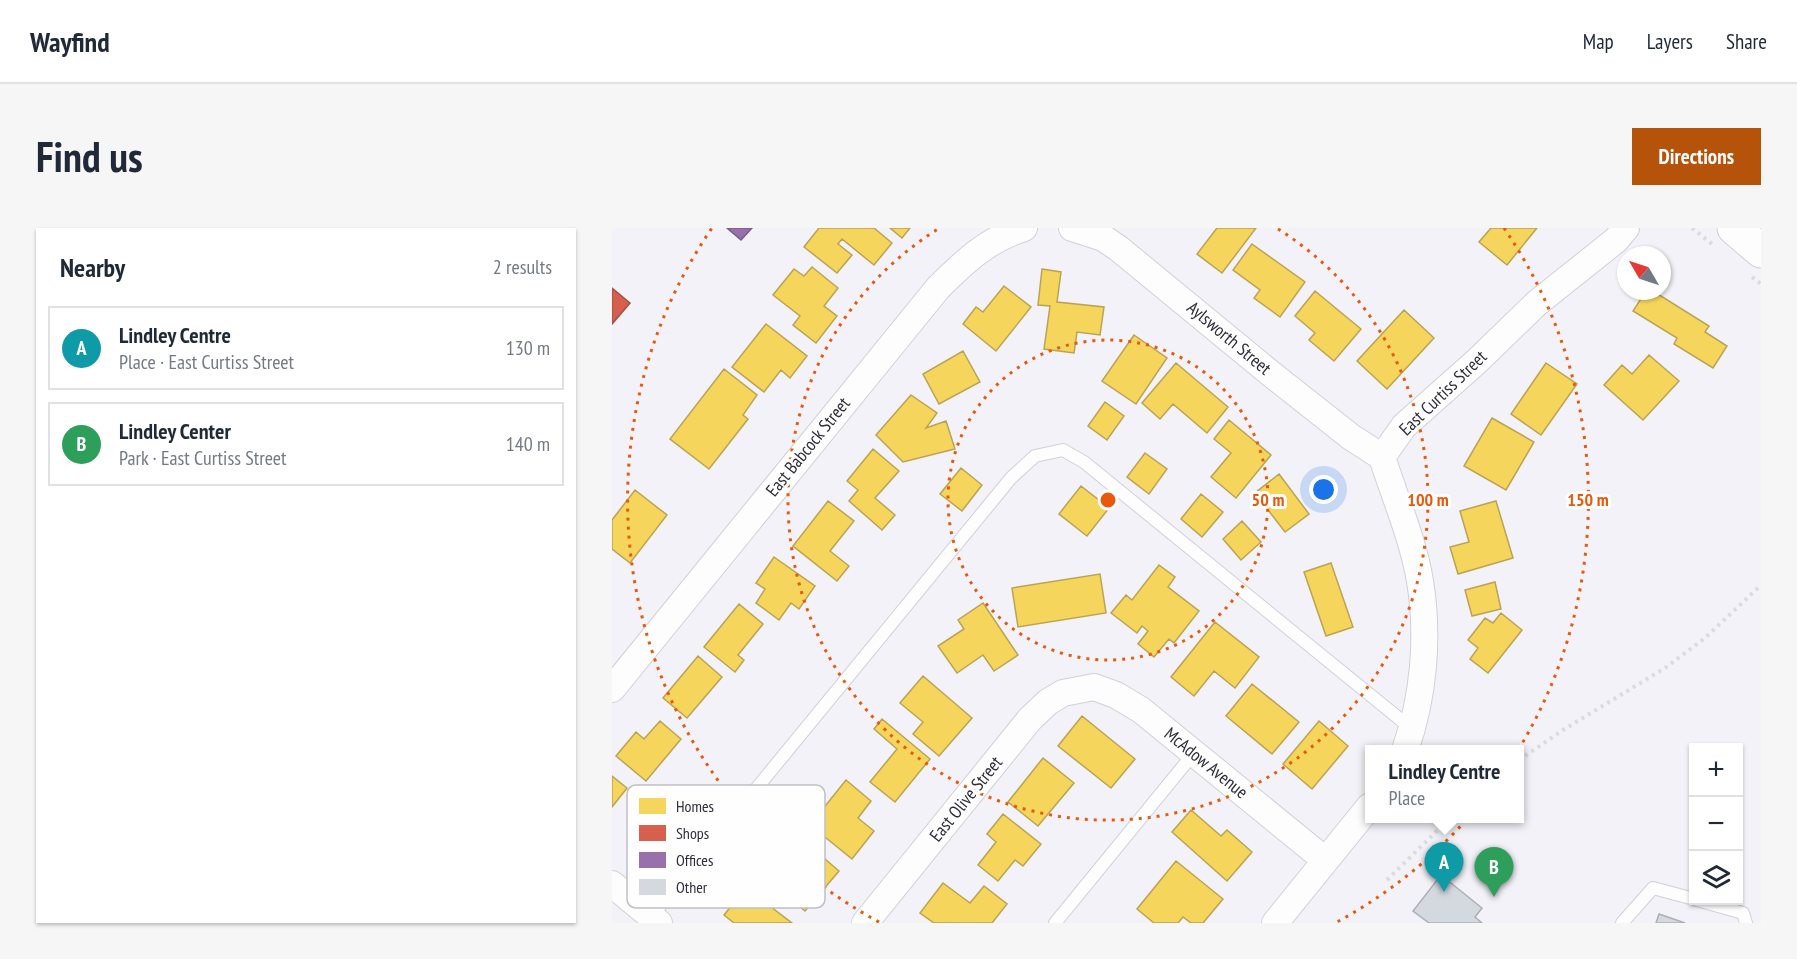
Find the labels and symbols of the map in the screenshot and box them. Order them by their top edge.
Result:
north arrow [1617,246,1671,300]
street label: Aylsworth Street [1183,296,1276,379]
street label: East Curtiss Street [1394,345,1491,440]
street label: East Babcock Street [761,392,855,501]
your location [1309,475,1338,504]
text: 50 m [1252,488,1284,511]
text: 100 m [1407,488,1449,511]
text: 150 m [1567,488,1609,511]
centre of rings [1098,490,1118,510]
street label: McAdow Avenue [1160,722,1253,803]
street label: East Olive Street [924,751,1007,846]
legend [627,785,825,908]
text: Homes [676,796,714,816]
text: Shops [676,823,709,843]
pin: A [1424,842,1464,892]
pin: B [1474,848,1514,897]
text: Offices [676,850,713,870]
text: Other [676,877,708,897]

